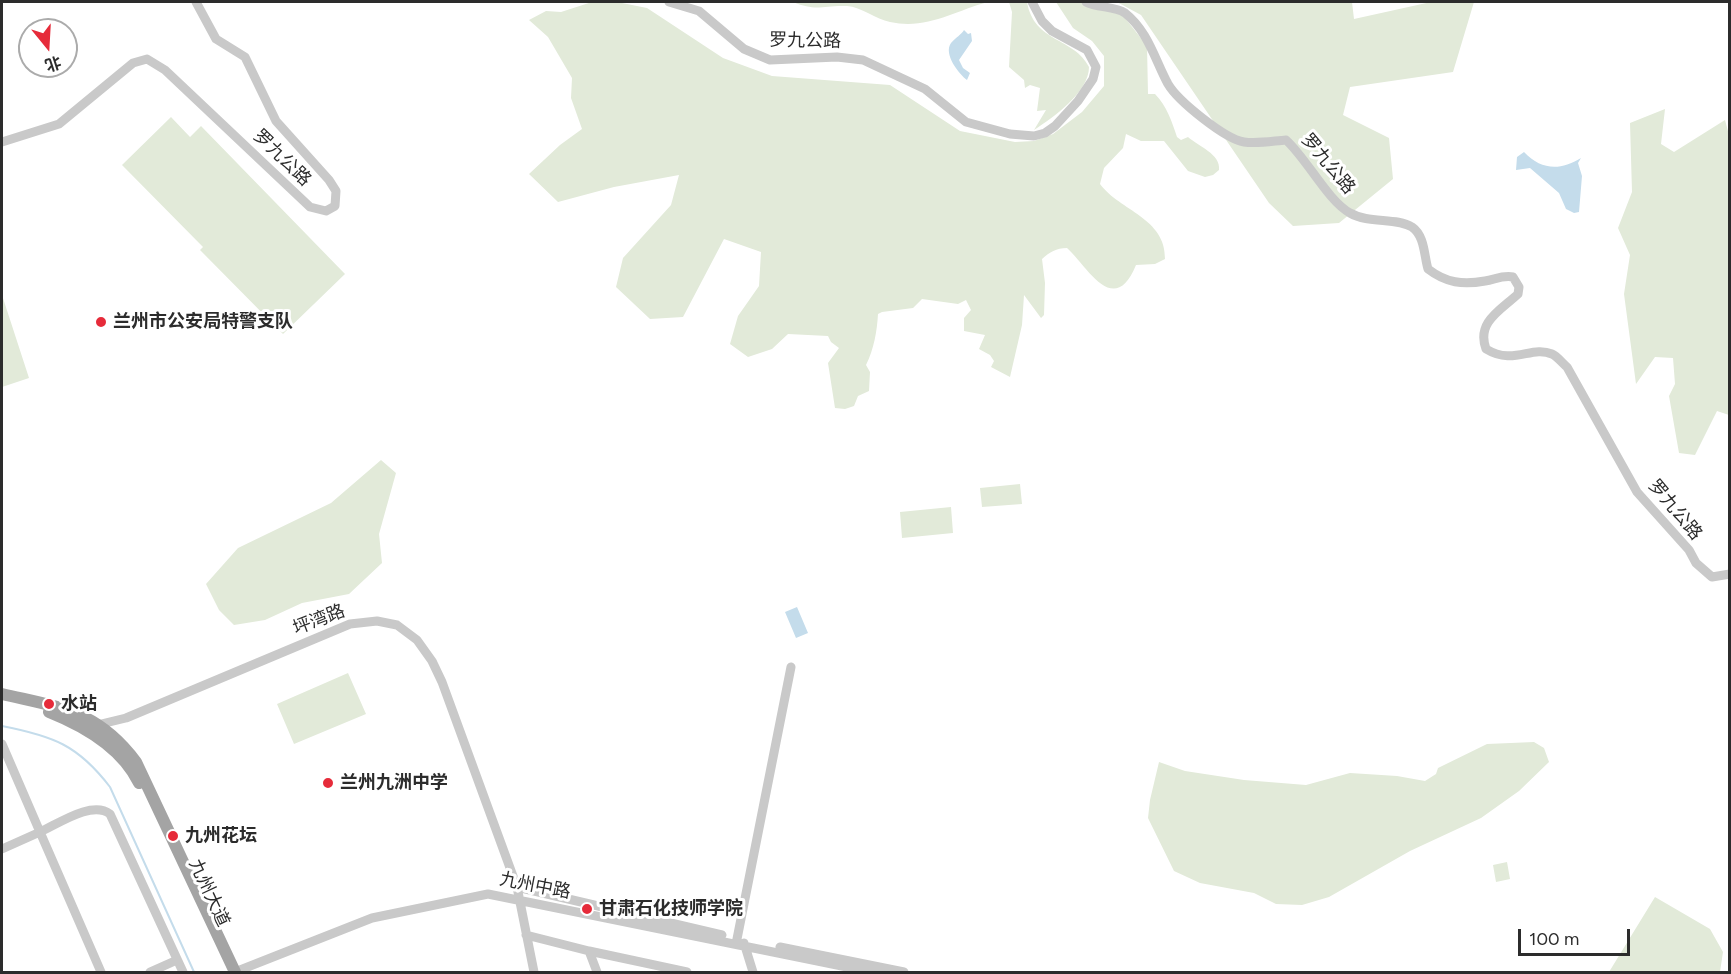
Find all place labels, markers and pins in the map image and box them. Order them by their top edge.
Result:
place label: 兰州市公安局特警支队 [113,311,293,333]
marker: 兰州市公安局特警支队 [94,315,108,329]
place label: 水站 [61,693,97,715]
marker: 水站 [42,697,56,711]
place label: 兰州九洲中学 [340,772,448,794]
marker: 兰州九洲中学 [321,776,335,790]
place label: 九州花坛 [185,825,257,847]
marker: 九州花坛 [166,829,180,843]
place label: 甘肃石化技师学院 [599,898,743,920]
marker: 甘肃石化技师学院 [580,902,594,916]

